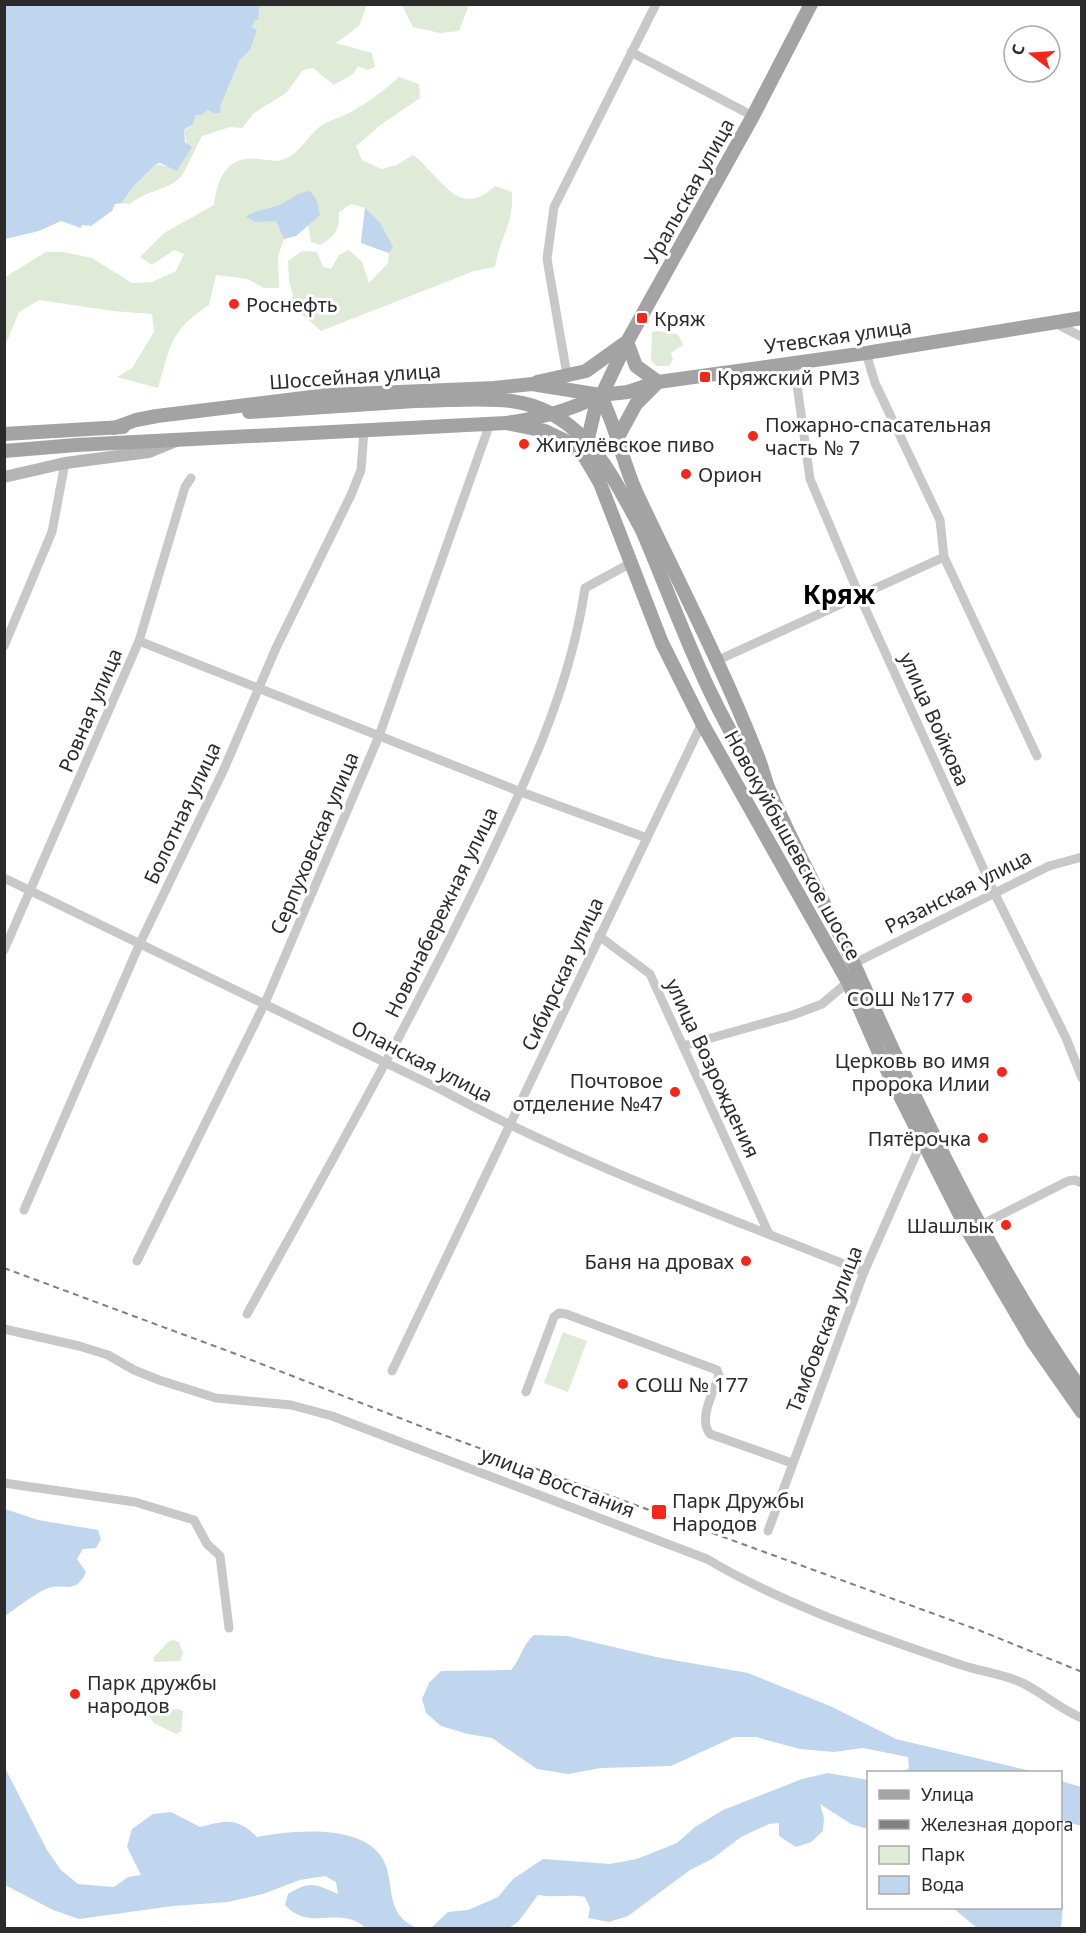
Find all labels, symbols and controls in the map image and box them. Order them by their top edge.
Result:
north arrow [1002,24,1062,84]
text: С [1006,41,1030,58]
street label: Уральская улица [638,113,740,269]
place label: Роснефть [246,291,338,318]
marker: Роснефть [227,297,241,311]
place label: Кряж [654,305,706,332]
marker: Кряж [635,311,649,325]
street label: Утевская улица [763,312,913,360]
street label: Шоссейная улица [268,357,442,395]
place label: Кряжский РМЗ [717,364,860,391]
marker: Кряжский РМЗ [698,370,712,384]
place label: Пожарно-спасательная часть № 7 [765,411,991,461]
marker: Пожарно-спасательная часть № 7 [746,429,760,443]
place label: Жигулёвское пиво [536,431,714,458]
marker: Жигулёвское пиво [517,437,531,451]
place label: Орион [698,461,762,488]
marker: Орион [679,467,693,481]
district label: Кряж [803,576,876,612]
street label: Ровная улица [52,644,128,776]
street label: улица Войкова [893,648,977,790]
street label: Новокуйбышевское шоссе [718,725,868,965]
street label: Болотная улица [137,738,227,888]
street label: Серпуховская улица [263,748,365,938]
street label: Новонабережная улица [378,802,504,1022]
street label: Рязанская улица [880,842,1036,940]
street label: Сибирская улица [515,893,609,1055]
street label: улица Возрождения [660,974,766,1162]
place label: СОШ №177 [847,985,955,1012]
marker: СОШ №177 [960,991,974,1005]
street label: Опанская улица [347,1014,497,1108]
place label: Церковь во имя пророка Илии [835,1047,990,1097]
marker: Церковь во имя пророка Илии [995,1065,1009,1079]
place label: Почтовое отделение №47 [513,1067,663,1117]
marker: Почтовое отделение №47 [668,1085,682,1099]
place label: Пятёрочка [868,1125,971,1152]
marker: Пятёрочка [976,1131,990,1145]
place label: Шашлык [907,1212,994,1239]
marker: Шашлык [999,1218,1013,1232]
street label: Тамбовская улица [780,1242,868,1416]
place label: Баня на дровах [585,1248,735,1275]
marker: Баня на дровах [739,1254,753,1268]
place label: СОШ № 177 [635,1371,748,1398]
marker: СОШ № 177 [616,1377,630,1391]
street label: улица Восстания [477,1440,639,1524]
place label: Парк Дружбы Народов [672,1487,804,1537]
marker: Парк Дружбы Народов [650,1503,668,1521]
place label: Парк дружбы народов [87,1669,217,1719]
marker: Парк дружбы народов [68,1687,82,1701]
legend [867,1771,1062,1909]
text: Улица [921,1782,974,1806]
text: Железная дорога [921,1812,1073,1836]
text: Парк [921,1842,965,1866]
text: Вода [921,1872,964,1896]

